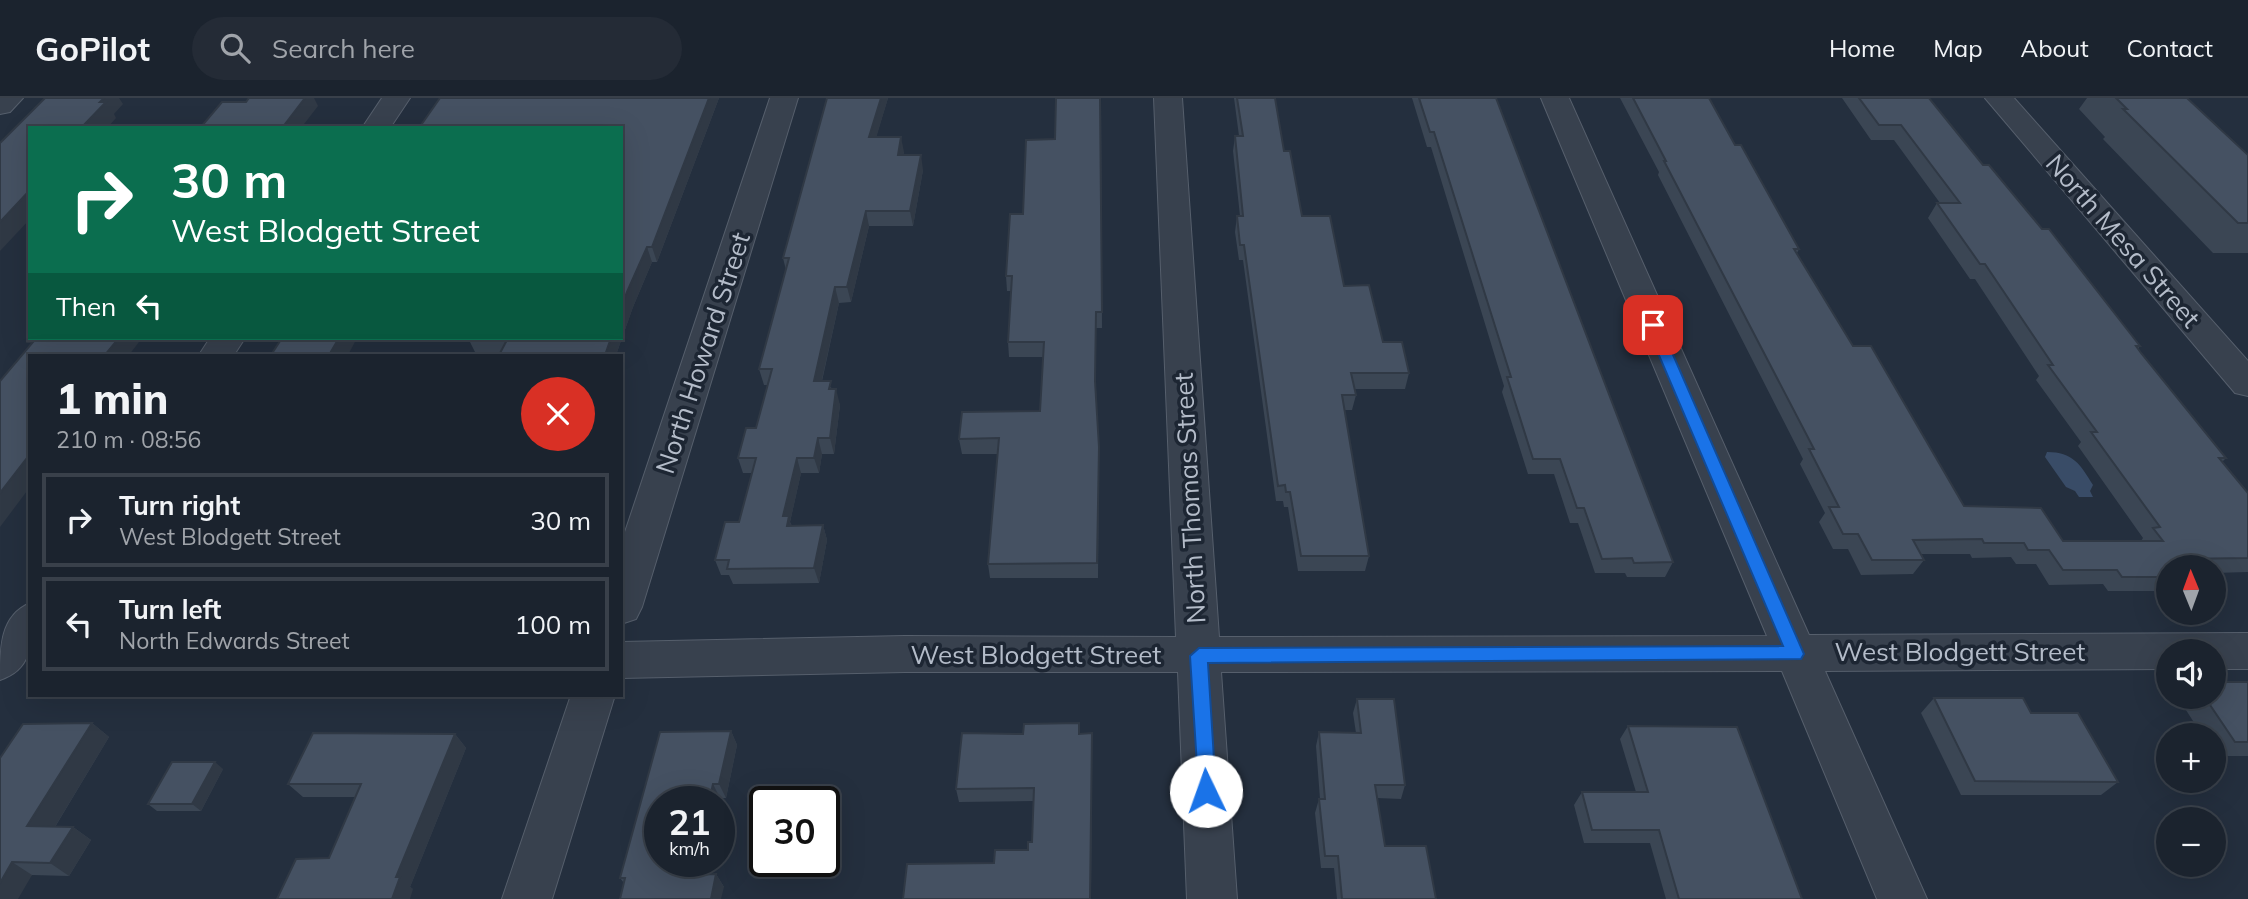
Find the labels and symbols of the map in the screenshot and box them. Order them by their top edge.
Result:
street label: North Mesa Street [2039,147,2208,334]
street label: North Howard Street [648,228,757,478]
pin [1623,295,1683,355]
street label: North Thomas Street [1166,372,1213,624]
north arrow [2156,555,2226,625]
street label: West Blodgett Street [1835,635,2085,668]
street label: West Blodgett Street [911,638,1161,671]
position arrow [1169,754,1243,828]
speed limit sign: 30 [749,786,840,877]

